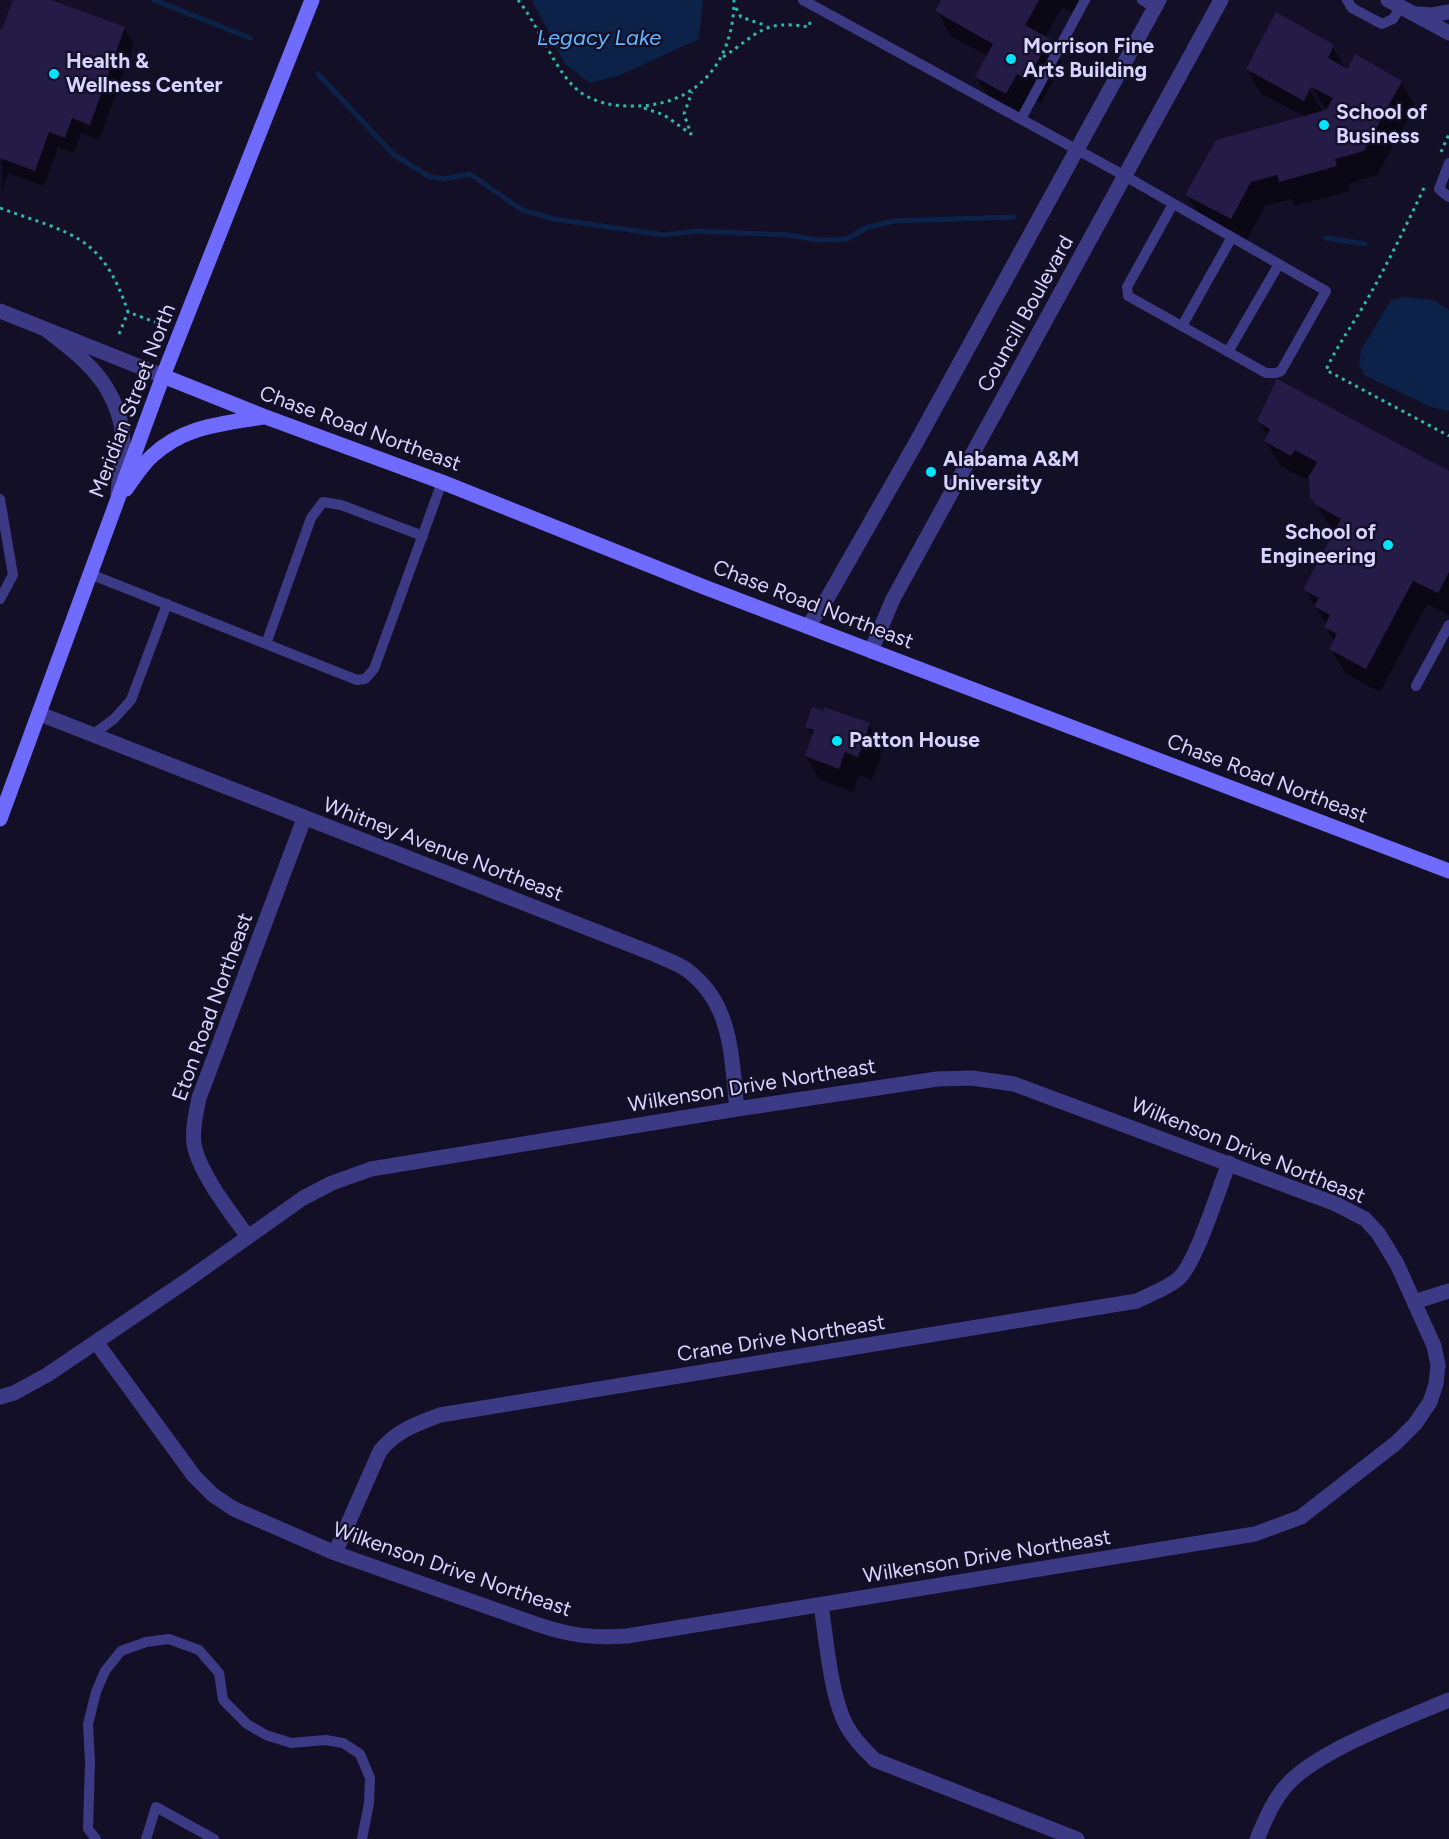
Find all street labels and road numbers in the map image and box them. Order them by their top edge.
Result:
street label: Councill Boulevard [973,231,1079,397]
street label: Meridian Street North [84,301,182,501]
street label: Chase Road Northeast [256,381,464,477]
street label: Chase Road Northeast [709,555,917,655]
street label: Chase Road Northeast [1163,729,1371,829]
street label: Whitney Avenue Northeast [319,793,567,907]
street label: Eton Road Northeast [167,910,259,1104]
street label: Wilkenson Drive Northeast [626,1054,878,1118]
street label: Wilkenson Drive Northeast [1127,1092,1369,1210]
street label: Crane Drive Northeast [675,1310,887,1368]
street label: Wilkenson Drive Northeast [329,1517,575,1623]
street label: Wilkenson Drive Northeast [861,1525,1113,1589]

